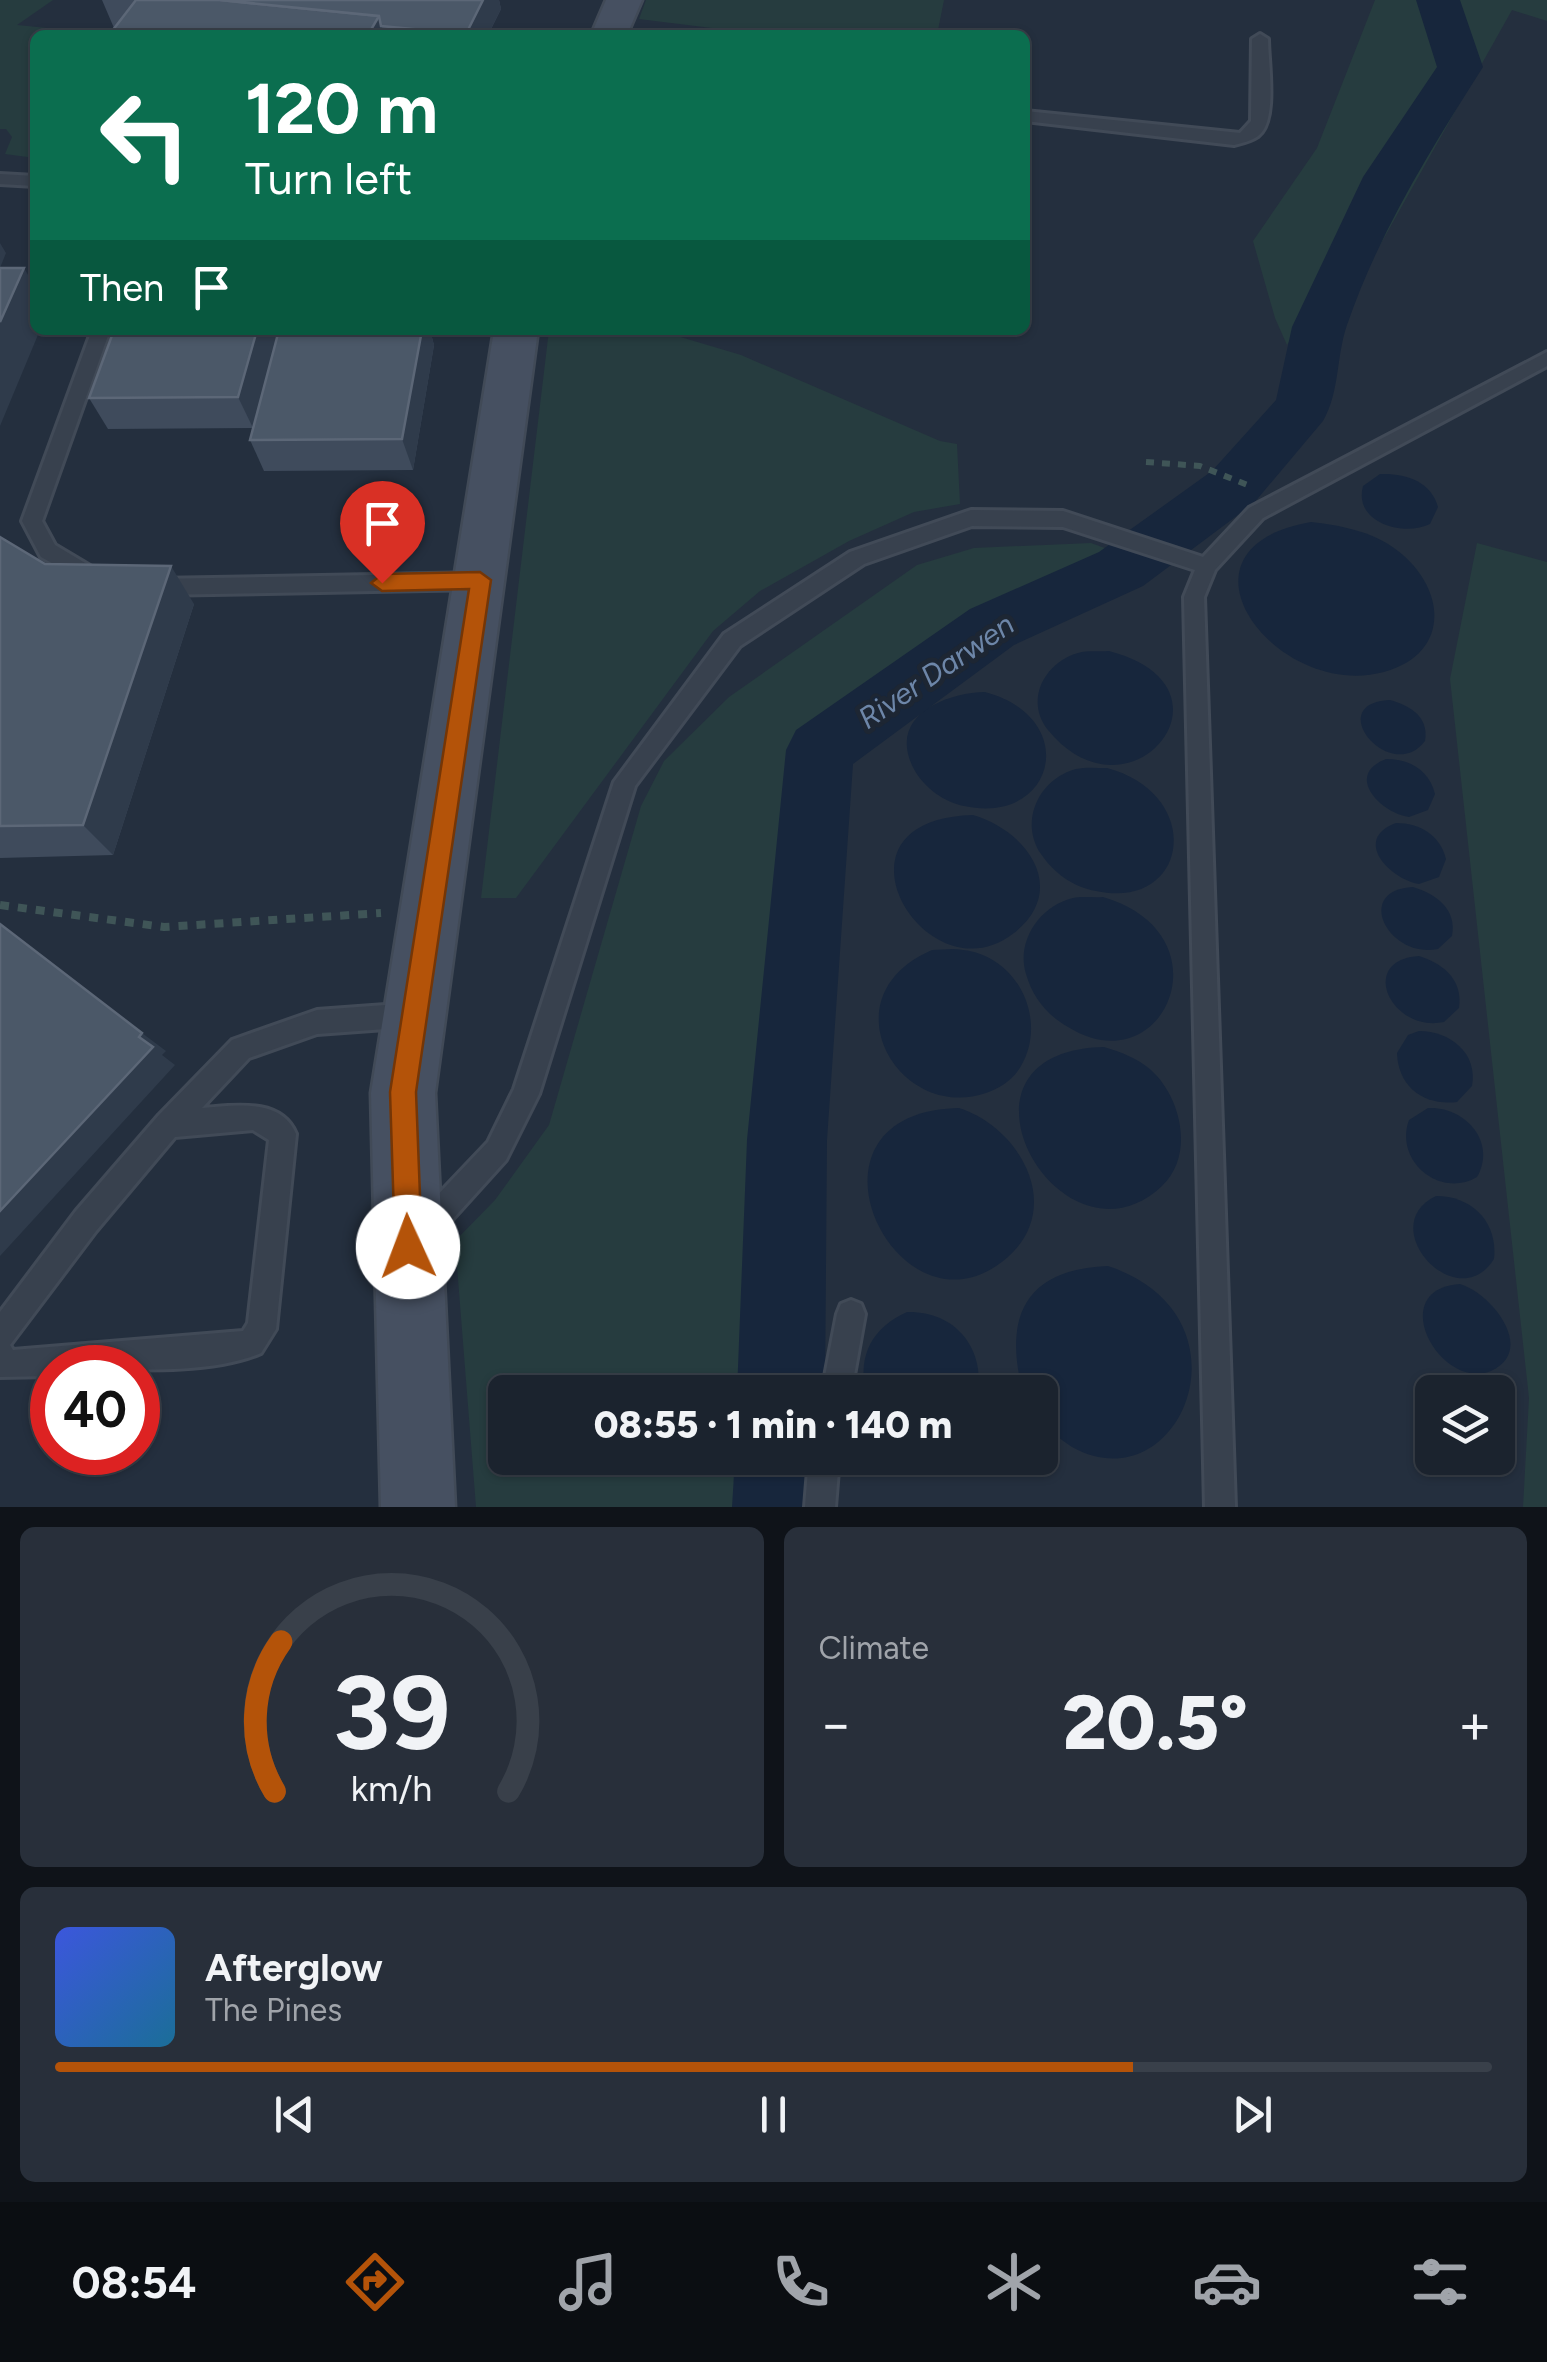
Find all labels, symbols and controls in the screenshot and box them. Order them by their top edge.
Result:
text: 120 m [245,66,438,151]
icon: left [80,70,210,200]
text: Turn left [245,151,412,205]
icon: arrive [184,260,239,315]
text: Then [80,265,164,311]
pin [340,481,425,584]
icon: arrive [355,496,410,551]
water label: River Darwen [851,605,1021,737]
position arrow [356,1195,460,1299]
speed limit sign: 40 [30,1345,160,1475]
map controls [1415,1375,1515,1475]
button: layers [1415,1375,1515,1475]
text: 08:55 · 1 min · 140 m [594,1402,952,1448]
text: Climate [819,1629,929,1667]
text: 39 [333,1650,451,1775]
text: 20.5° [1062,1678,1248,1768]
text: − [819,1691,853,1757]
text: + [1458,1691,1492,1757]
text: km/h [351,1767,433,1810]
text: Afterglow [205,1945,383,1991]
text: The Pines [205,1991,342,2029]
icon: previous [267,2087,322,2142]
icon: pause [746,2087,801,2142]
icon: next [1225,2087,1280,2142]
icon: directions [340,2247,410,2317]
icon: music [553,2247,623,2317]
icon: phone [766,2247,836,2317]
icon: climate [979,2247,1049,2317]
icon: car [1192,2247,1262,2317]
icon: filters [1405,2247,1475,2317]
text: 08:54 [72,2255,196,2309]

